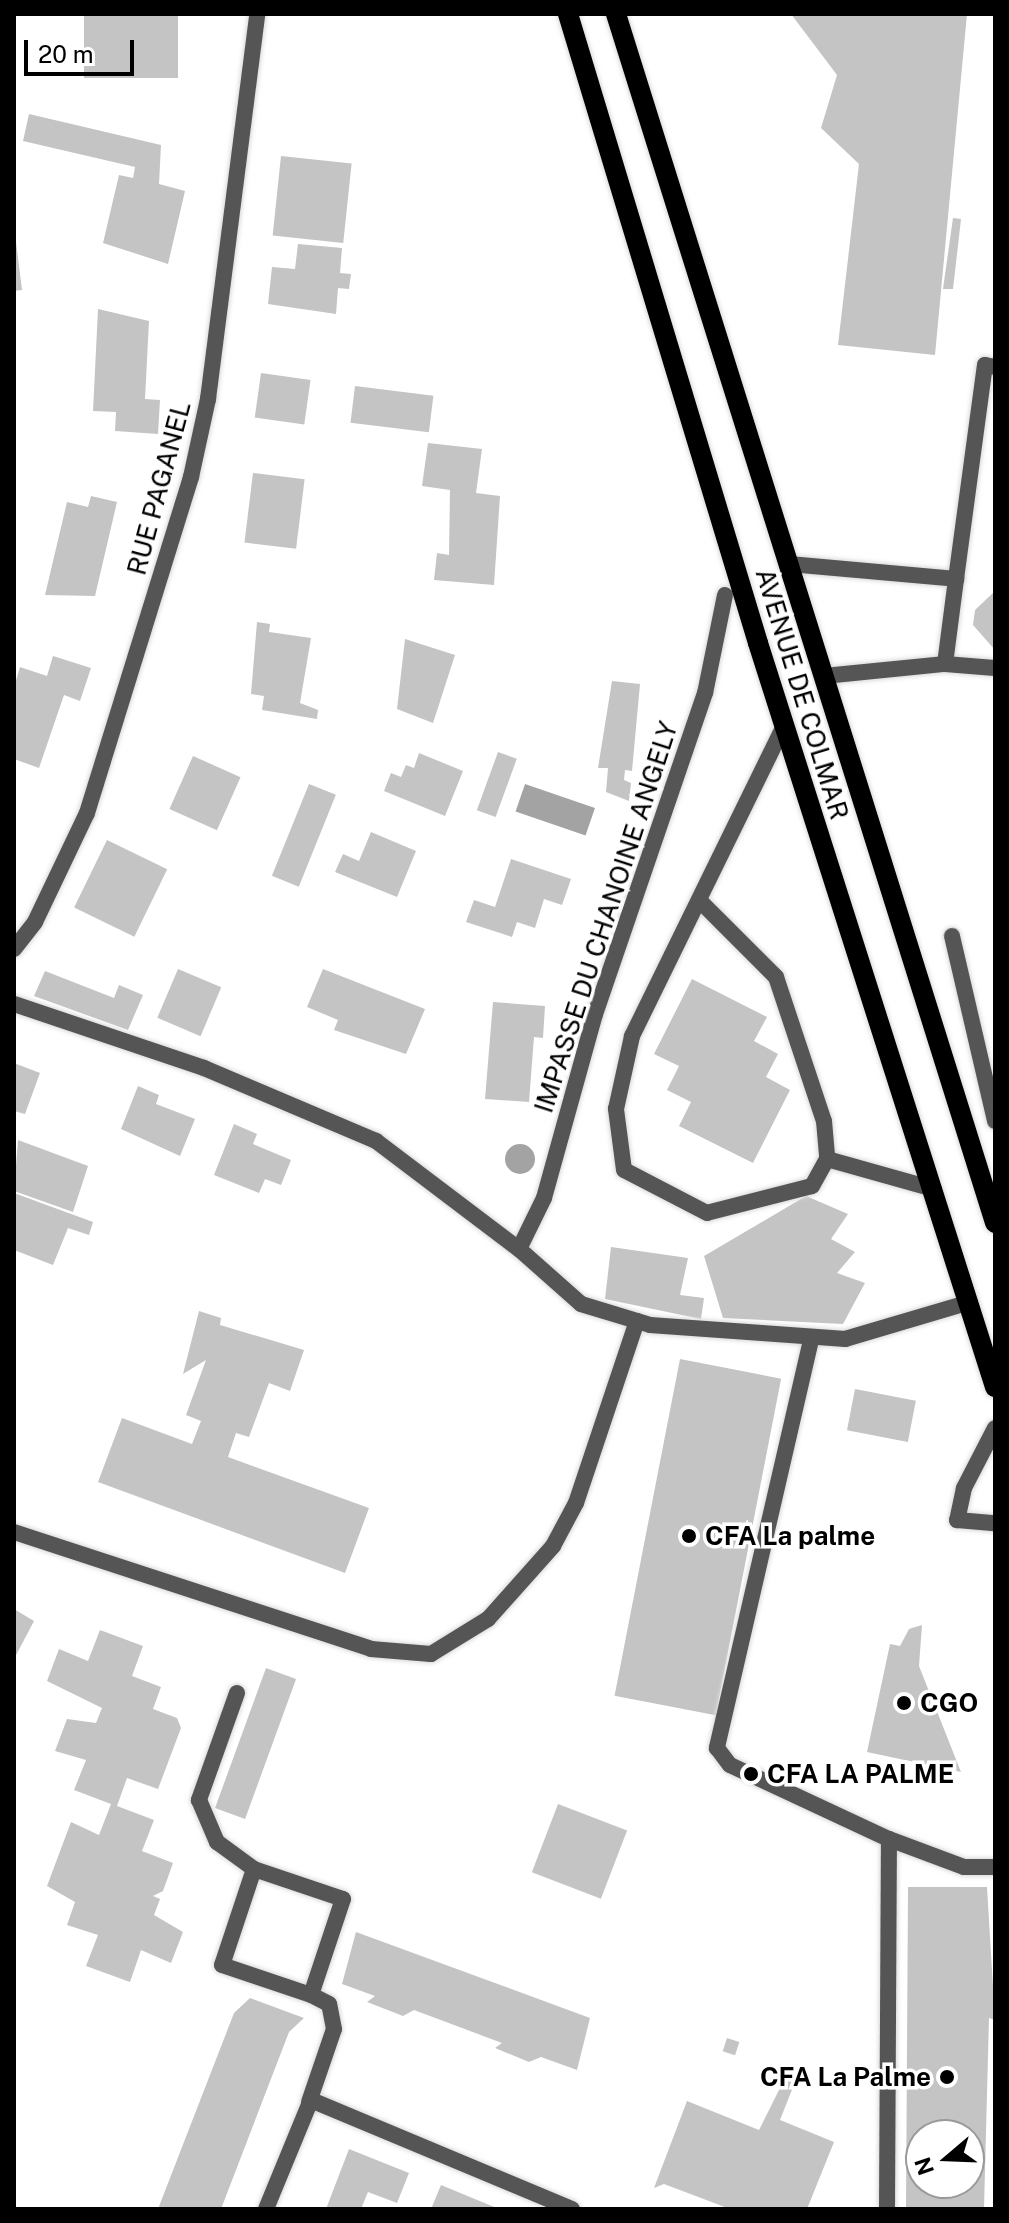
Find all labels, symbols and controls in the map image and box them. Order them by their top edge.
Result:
scale bar [28,24,138,74]
text: 20 m [38,40,94,68]
street label: RUE PAGANEL [121,398,197,578]
street label: AVENUE DE COLMAR [749,565,855,823]
street label: IMPASSE DU CHANOINE ANGELY [528,717,684,1117]
place label: CFA La palme [705,1520,875,1552]
marker: CFA La palme [680,1527,698,1545]
place label: CGO [920,1687,978,1719]
marker: CGO [895,1694,913,1712]
place label: CFA LA PALME [767,1758,954,1790]
marker: CFA LA PALME [742,1765,760,1783]
place label: CFA La Palme [760,2061,931,2093]
marker: CFA La Palme [938,2068,956,2086]
north arrow [905,2119,985,2199]
text: N [909,2154,939,2179]

